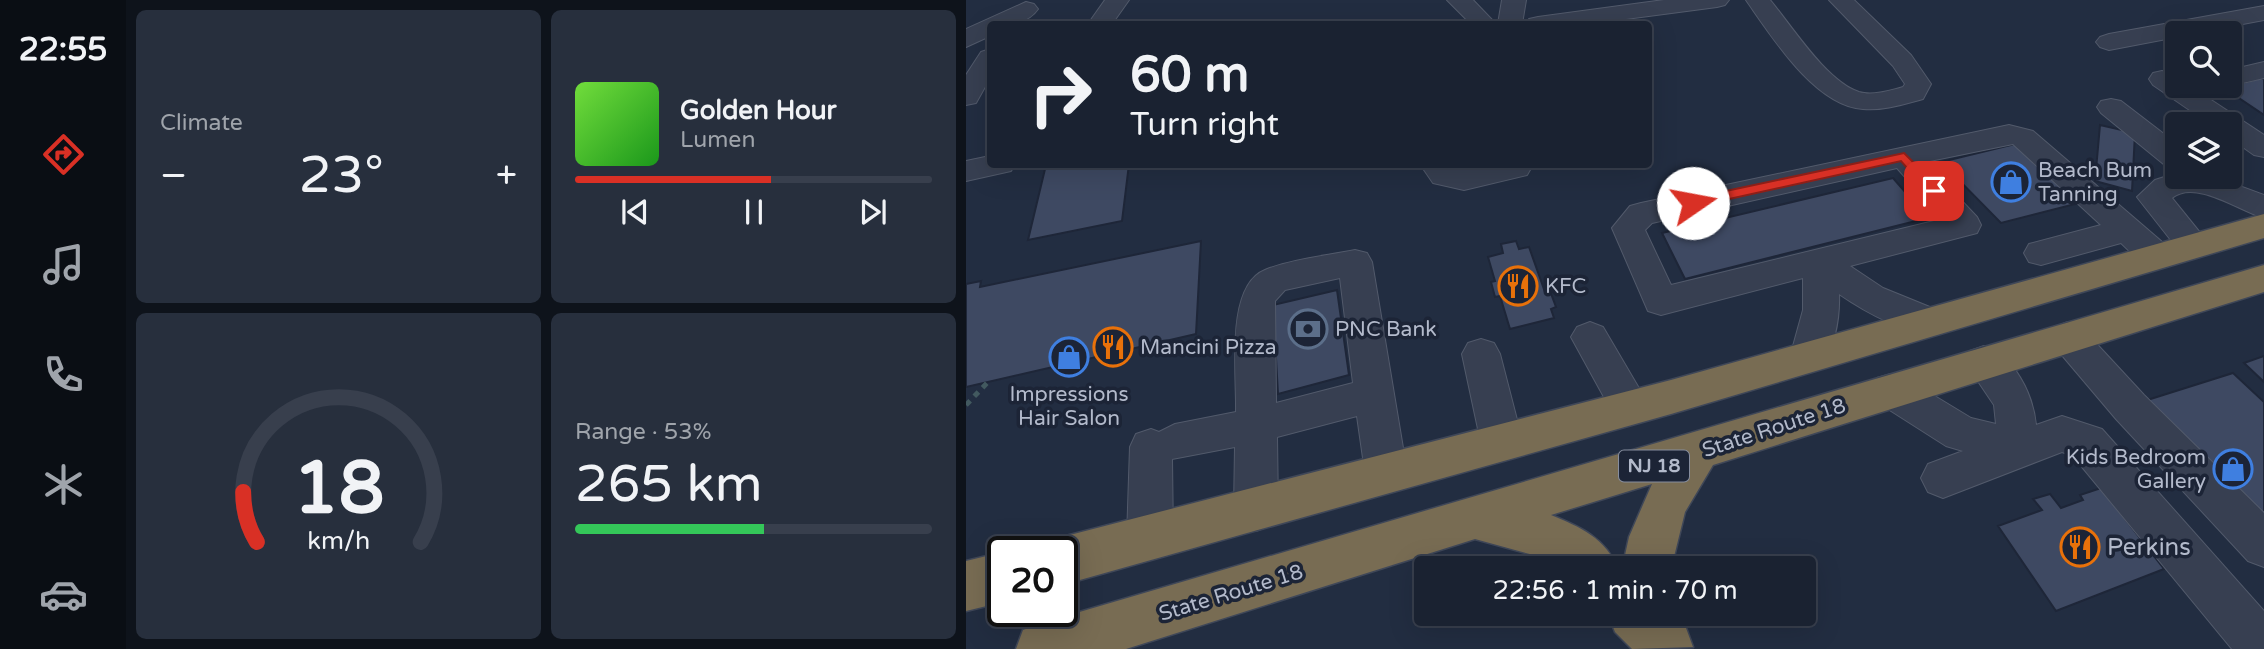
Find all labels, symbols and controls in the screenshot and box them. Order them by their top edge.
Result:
map controls [2165,21,2242,189]
button: search [2165,21,2242,98]
text: 22:55 [19,31,107,69]
text: 60 m [1130,46,1249,105]
icon: right [1015,49,1106,140]
text: Golden Hour [680,95,837,126]
text: Turn right [1130,106,1279,144]
text: Climate [160,109,243,137]
button: layers [2165,112,2242,189]
text: Lumen [680,126,755,154]
icon: directions [39,130,88,179]
text: 23° [299,144,384,207]
text: − [160,153,187,199]
text: + [496,153,517,199]
place label: Beach Bum Tanning [2038,158,2152,207]
pin [1904,161,1964,221]
shop icon: Beach Bum Tanning [1990,161,2032,203]
position arrow [1656,166,1730,240]
icon: arrive [1915,172,1953,210]
icon: previous [616,193,654,231]
icon: pause [735,193,773,231]
icon: next [854,193,892,231]
icon: music [39,240,88,289]
restaurant icon: KFC [1497,265,1539,307]
place label: KFC [1545,274,1586,299]
bank icon: PNC Bank [1287,308,1329,350]
place label: PNC Bank [1335,317,1437,342]
restaurant icon: Mancini Pizza [1092,326,1134,368]
place label: Mancini Pizza [1140,335,1277,360]
shop icon: Impressions Hair Salon [1048,336,1090,378]
icon: phone [39,350,88,399]
place label: Impressions Hair Salon [1010,382,1128,431]
street label: State Route 18 [1699,393,1849,463]
text: Range · 53% [575,418,711,446]
text: 18 [293,445,384,533]
place label: Kids Bedroom Gallery [2066,445,2206,494]
shop icon: Kids Bedroom Gallery [2212,448,2254,490]
road number: NJ 18 [1619,450,1689,481]
text: 265 km [575,453,763,516]
icon: climate [39,460,88,509]
text: km/h [307,526,370,556]
restaurant icon: Perkins [2059,526,2101,568]
place label: Perkins [2107,533,2191,562]
speed limit sign: 20 [987,536,1078,627]
street label: State Route 18 [1156,559,1306,627]
icon: car [39,570,88,619]
text: 22:56 · 1 min · 70 m [1492,575,1738,606]

